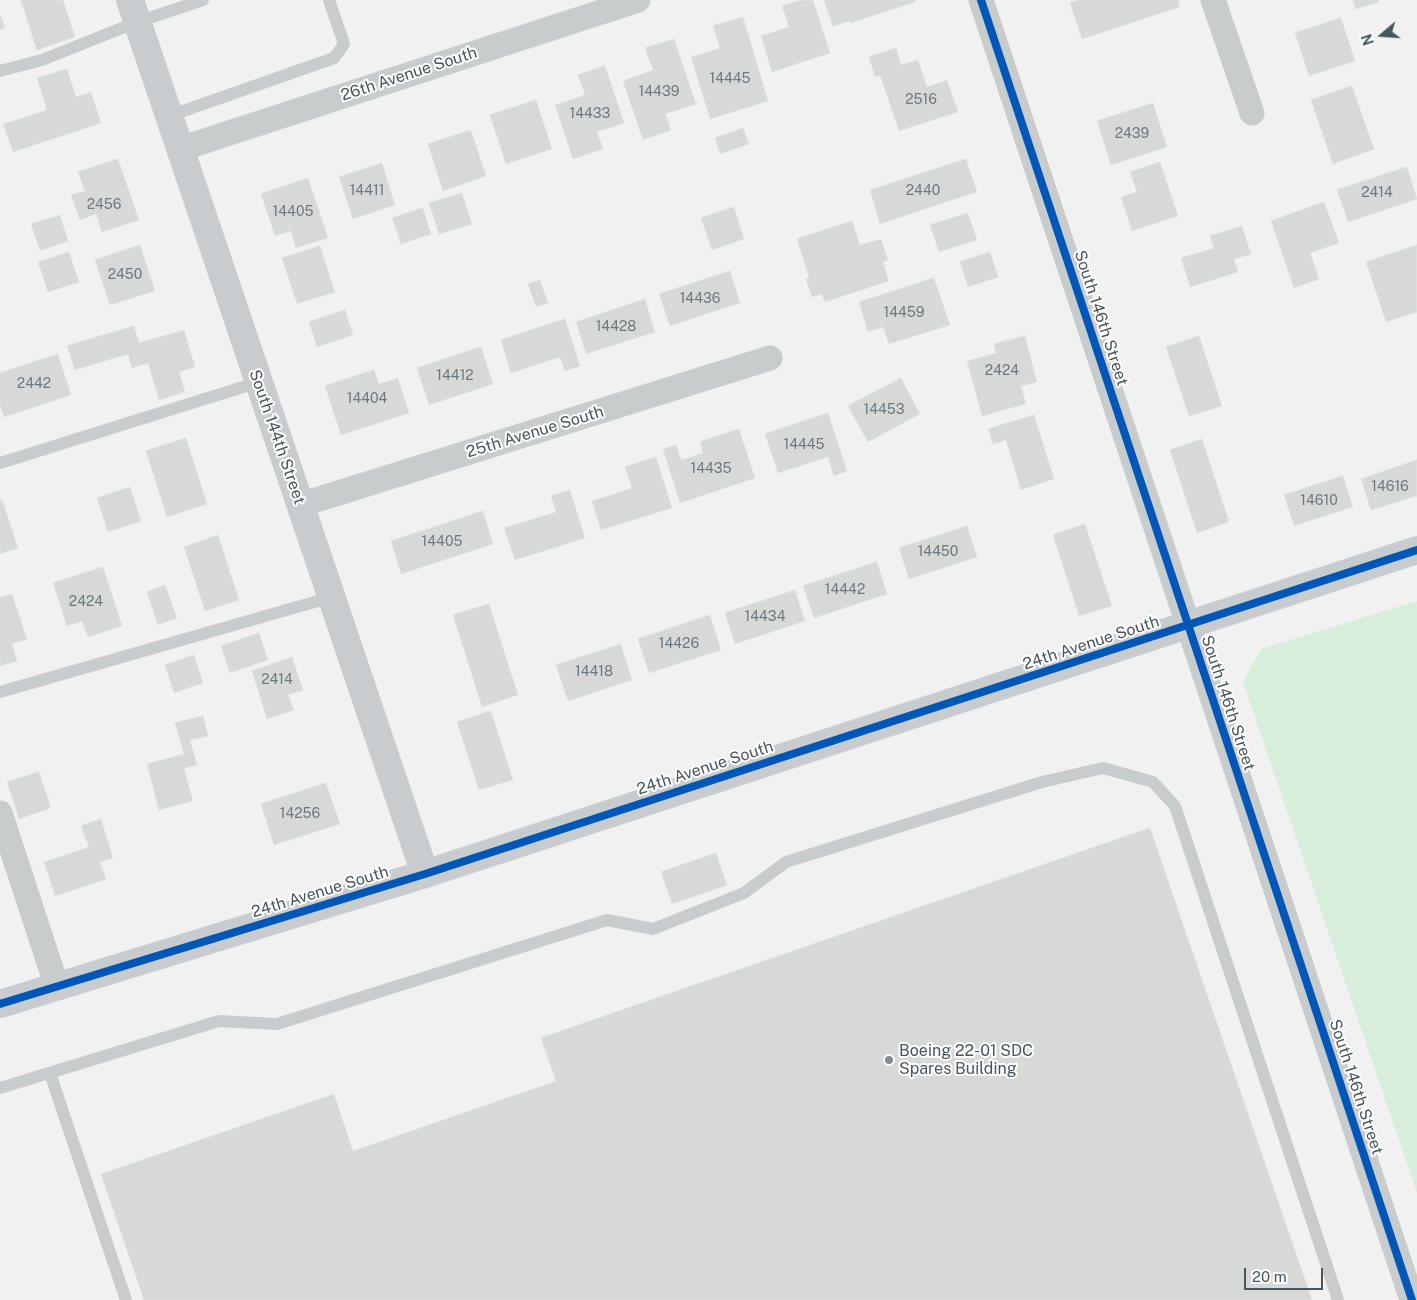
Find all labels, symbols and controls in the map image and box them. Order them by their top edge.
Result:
north arrow [1357,10,1407,60]
text: N [1358,32,1377,47]
street label: 26th Avenue South [338,43,480,105]
house number: 14445 [710,71,750,87]
house number: 14439 [639,84,679,100]
house number: 2516 [905,92,937,108]
house number: 14433 [570,106,610,122]
house number: 2439 [1115,126,1149,142]
house number: 14411 [350,183,384,199]
house number: 2440 [906,183,940,199]
house number: 2414 [1361,185,1393,201]
house number: 2456 [87,197,121,213]
house number: 14405 [273,204,313,220]
street label: South 146th Street [1070,248,1132,388]
house number: 2450 [108,267,142,283]
house number: 14436 [680,291,720,307]
house number: 14459 [884,305,924,321]
house number: 14428 [596,319,636,335]
house number: 2424 [985,363,1019,379]
street label: South 144th Street [245,367,309,507]
house number: 14412 [436,368,474,384]
house number: 2442 [17,376,51,392]
house number: 14404 [347,391,387,407]
street label: 25th Avenue South [464,402,606,462]
house number: 14453 [864,402,904,418]
house number: 14445 [784,437,824,453]
house number: 14435 [690,461,732,477]
house number: 14616 [1371,479,1409,495]
house number: 14610 [1300,493,1338,509]
house number: 14405 [422,534,462,550]
house number: 14450 [918,544,958,560]
house number: 14442 [825,582,865,598]
house number: 2424 [69,594,103,610]
house number: 14434 [745,609,785,625]
street label: 24th Avenue South [1020,612,1162,674]
street label: South 146th Street [1197,633,1259,773]
house number: 14426 [659,636,699,652]
house number: 14418 [575,664,613,680]
house number: 2414 [261,672,293,688]
street label: 24th Avenue South [634,737,776,799]
house number: 14256 [280,806,320,822]
street label: 24th Avenue South [249,862,391,922]
street label: South 146th Street [1325,1017,1387,1157]
place label: Boeing 22-01 SDC Spares Building [899,1041,1033,1079]
marker: Boeing 22-01 SDC Spares Building [883,1054,895,1066]
scale bar [1247,1258,1326,1290]
text: 20 m [1252,1268,1287,1285]

